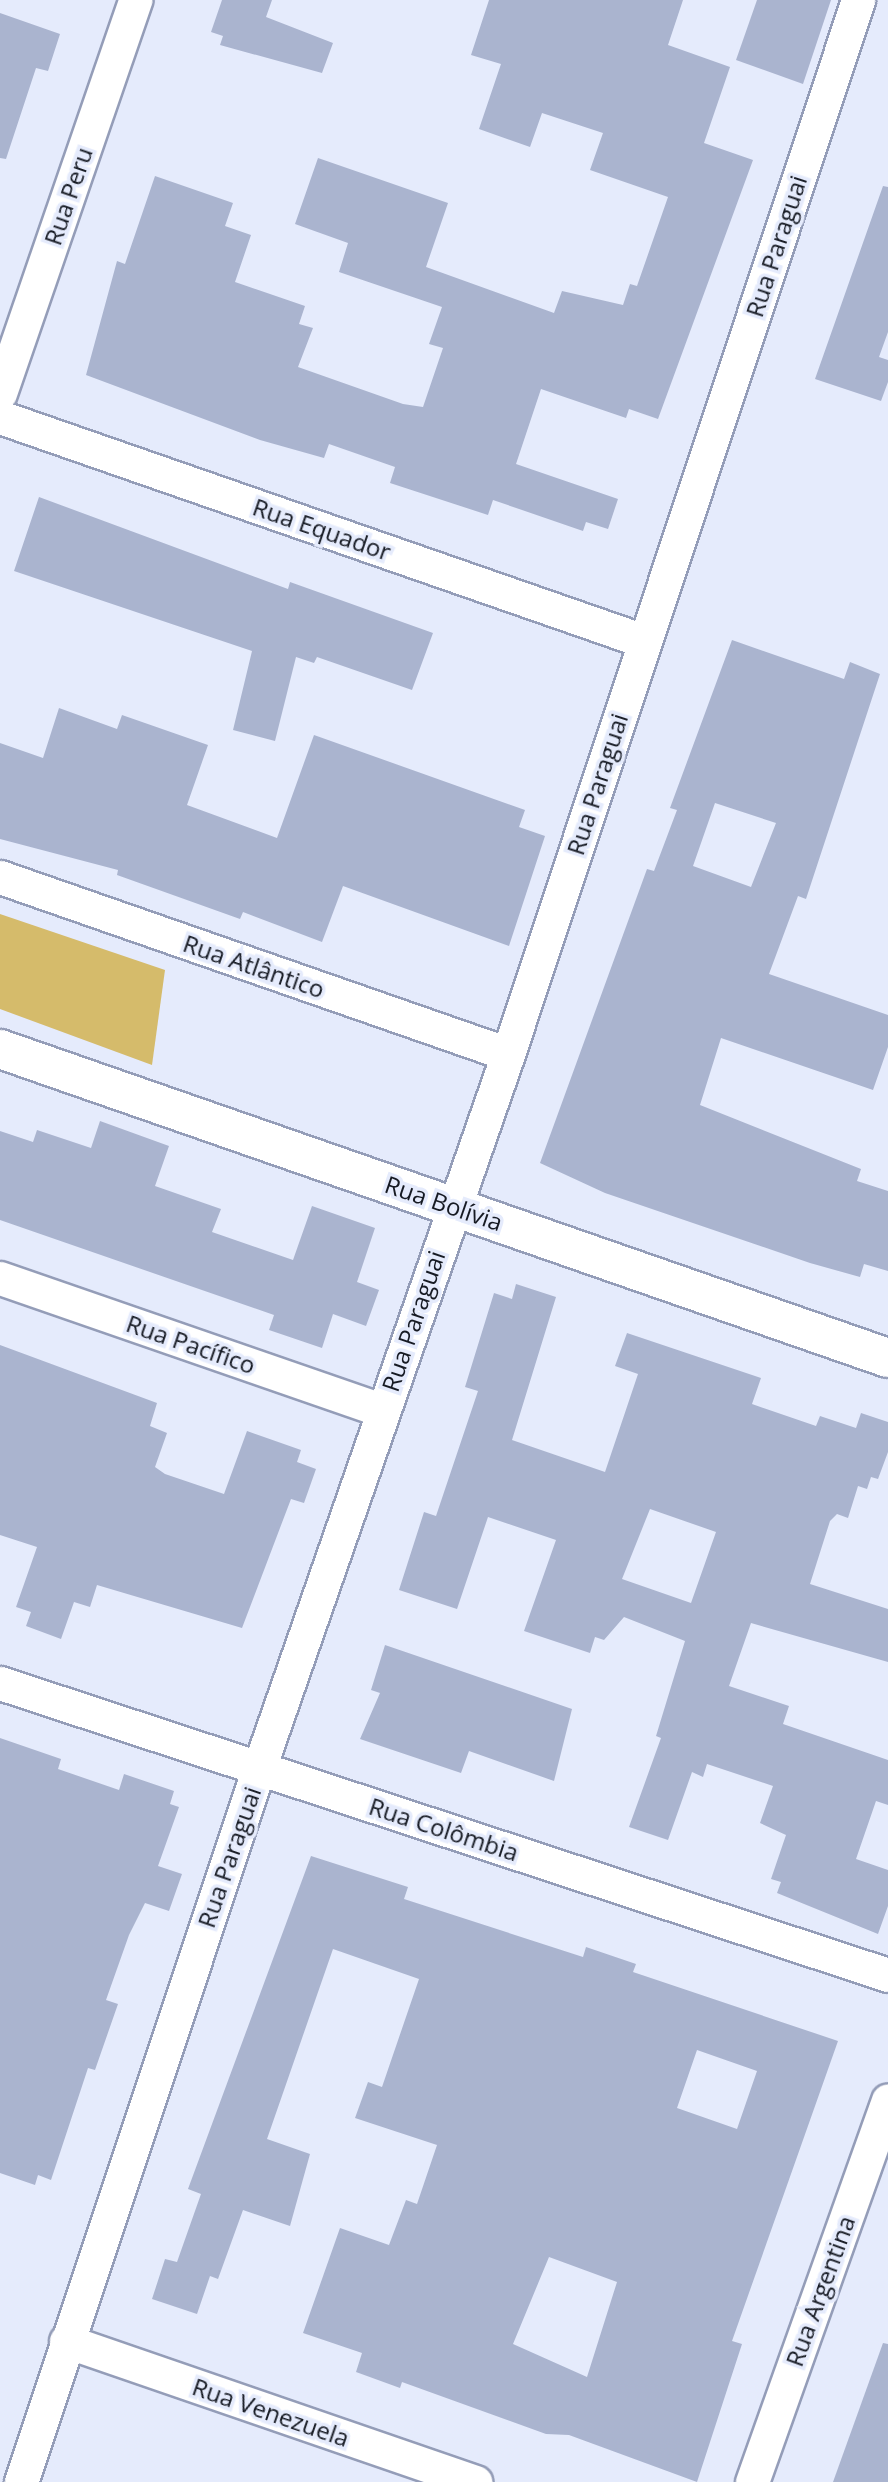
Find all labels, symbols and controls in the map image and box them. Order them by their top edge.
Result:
street label: Rua Peru [38,143,98,249]
street label: Rua Paraguai [740,172,812,320]
street label: Rua Equador [249,492,395,566]
street label: Rua Paraguai [561,710,633,858]
street label: Rua Atlântico [180,928,328,1004]
street label: Rua Bolívia [381,1169,507,1237]
street label: Rua Paraguai [375,1247,451,1395]
street label: Rua Pacífico [123,1308,259,1380]
street label: Rua Paraguai [191,1783,267,1931]
street label: Rua Colômbia [366,1791,522,1867]
street label: Rua Argentina [779,2212,861,2370]
street label: Rua Venezuela [189,2372,353,2452]

